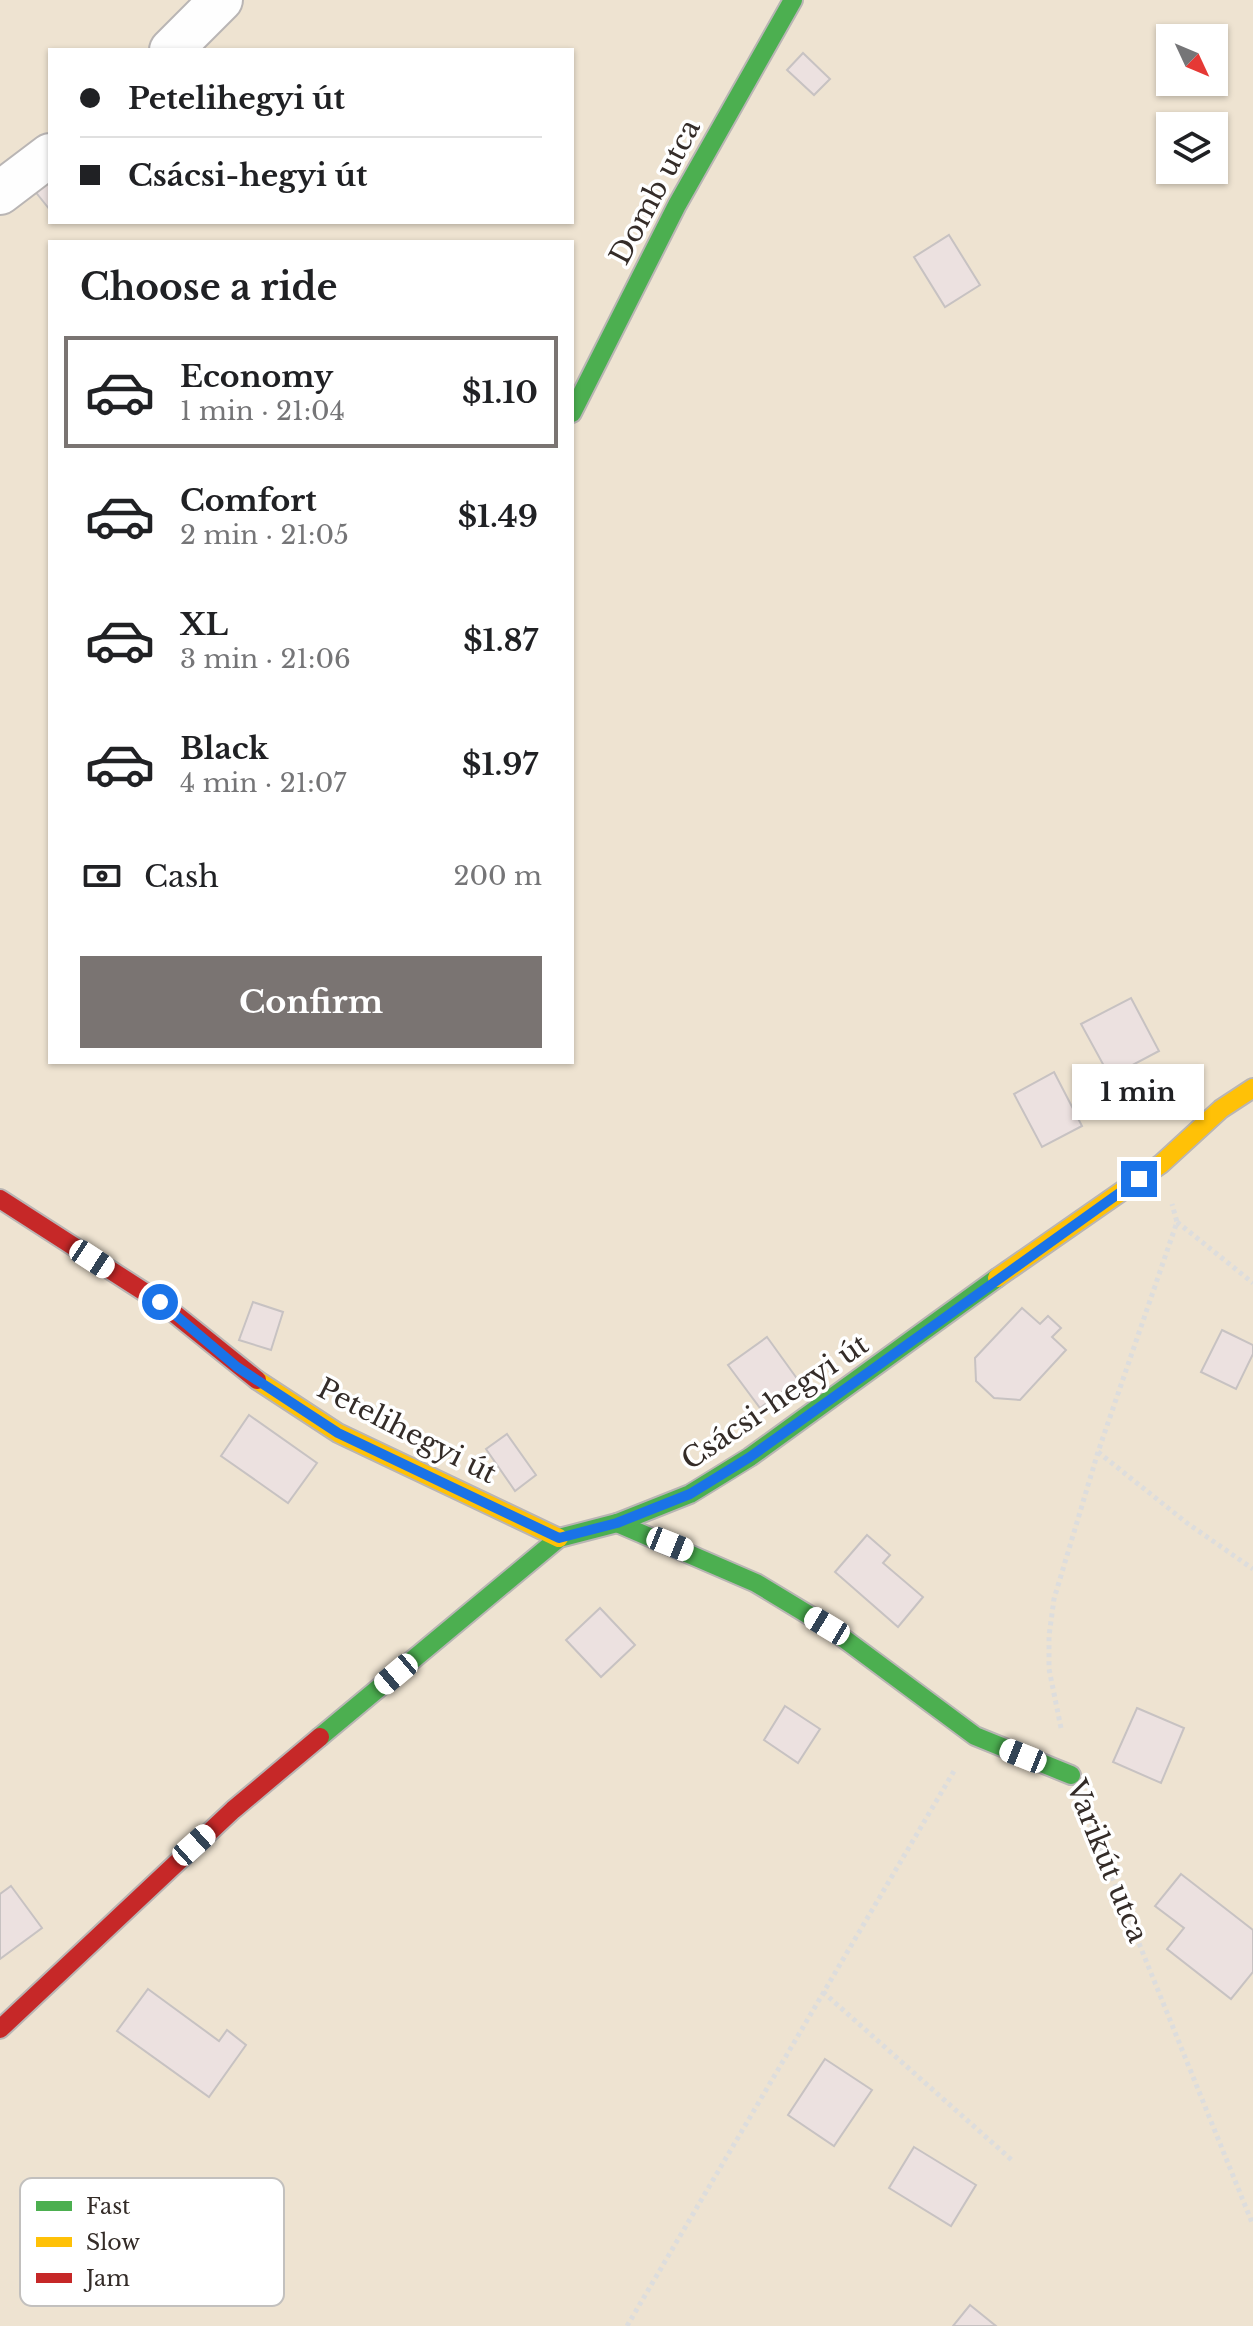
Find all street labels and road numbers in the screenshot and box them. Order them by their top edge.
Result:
street label: Domb utca [602,113,708,271]
street label: Csácsi-hegyi út [675,1326,875,1477]
street label: Petelihegyi út [311,1371,503,1491]
street label: Varikút utca [1058,1774,1156,1948]

